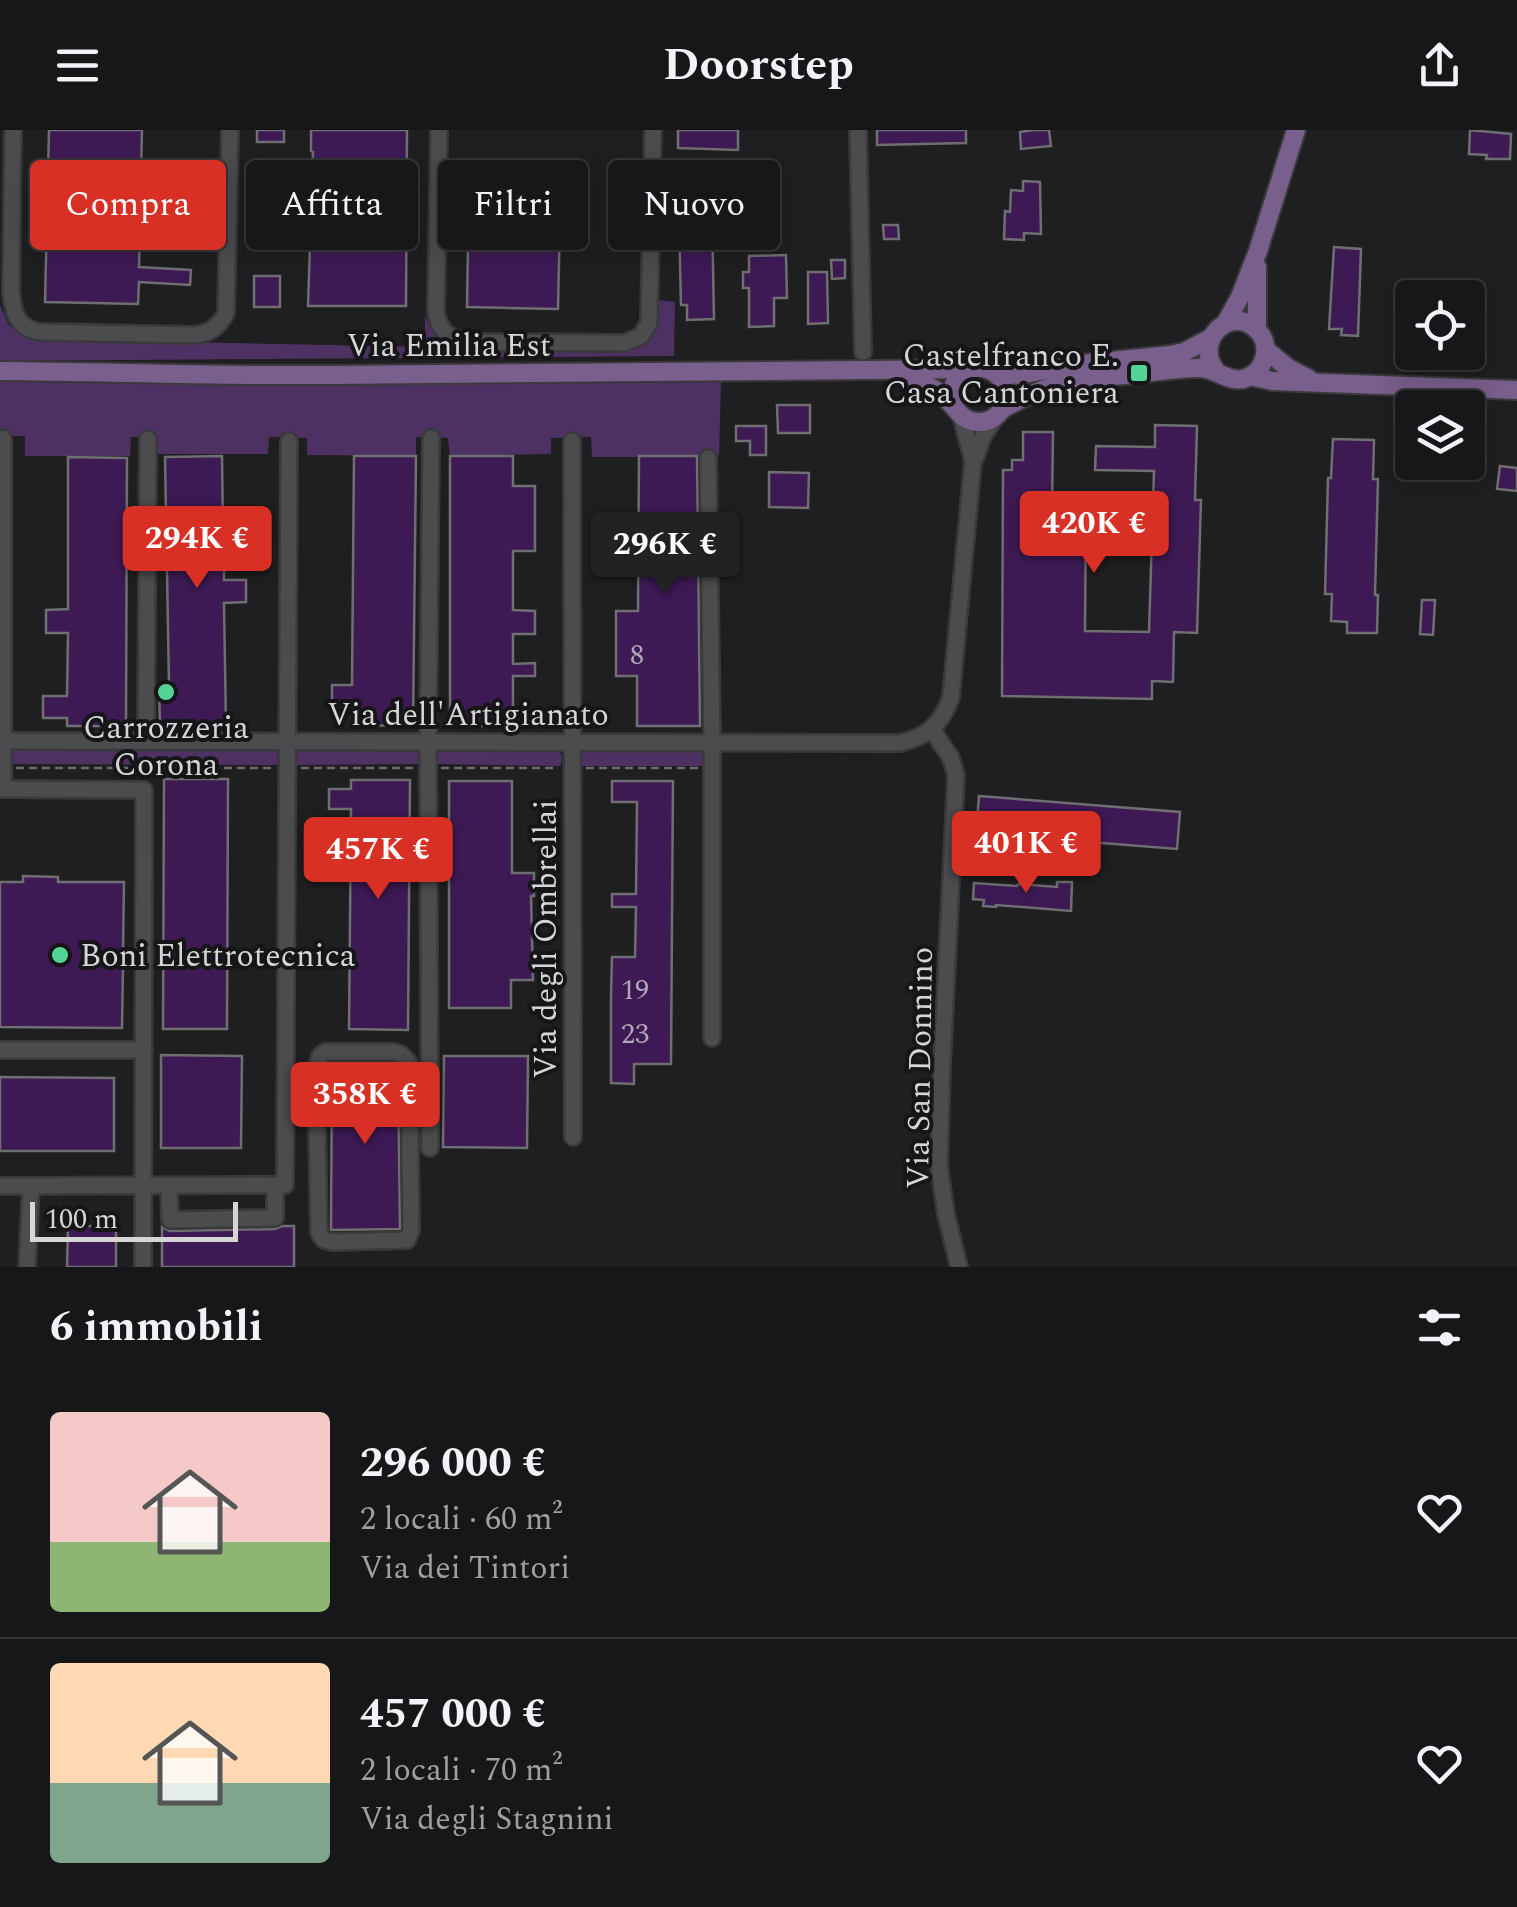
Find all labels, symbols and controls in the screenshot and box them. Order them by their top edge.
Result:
text: Doorstep [663,31,854,100]
icon: menu [50,38,105,93]
icon: share [1412,38,1467,93]
chip: Compra [30,160,226,250]
chip: Affitta [246,160,418,250]
chip: Filtri [438,160,588,250]
chip: Nuovo [608,160,780,250]
map controls [1395,280,1485,480]
button: locate [1395,280,1485,370]
street label: Via Emilia Est [347,322,551,371]
place label: Castelfranco E. Casa Cantoniera [884,332,1119,418]
marker: Castelfranco E. Casa Cantoniera [1128,362,1150,384]
button: layers [1395,390,1485,480]
pin: 420K € [1013,491,1175,576]
text: 420K € [1042,499,1146,548]
pin: 294K € [116,506,278,591]
pin: 296K € [584,512,746,597]
text: 294K € [145,514,249,563]
text: 296K € [613,520,717,569]
house number: 8 [630,634,644,677]
marker: Carrozzeria Corona [155,681,177,703]
street label: Via dell'Artigianato [327,691,609,740]
place label: Carrozzeria Corona [83,704,249,790]
street label: Via degli Ombrellai [522,800,571,1078]
pin: 401K € [945,811,1107,896]
pin: 457K € [297,817,459,902]
text: 401K € [974,819,1078,868]
text: 457K € [326,825,430,874]
place label: Boni Elettrotecnica [80,932,356,981]
marker: Boni Elettrotecnica [49,944,71,966]
street label: Via San Donnino [894,946,947,1190]
house number: 19 [621,969,649,1012]
house number: 23 [621,1013,649,1056]
pin: 358K € [284,1062,446,1147]
text: 358K € [313,1070,417,1119]
scale bar [30,1197,238,1242]
text: 100 m [45,1198,118,1241]
text: 6 immobili [50,1296,263,1359]
icon: filters [1412,1300,1467,1355]
text: 296 000 € [360,1432,546,1495]
icon: home [130,1452,250,1572]
icon: heart [1412,1485,1467,1540]
text: 2 locali · 60 m² [360,1495,563,1544]
text: Via dei Tintori [360,1544,570,1593]
text: 457 000 € [360,1683,546,1746]
icon: home [130,1703,250,1823]
icon: heart [1412,1736,1467,1791]
text: 2 locali · 70 m² [360,1746,563,1795]
text: Via degli Stagnini [360,1795,614,1844]

